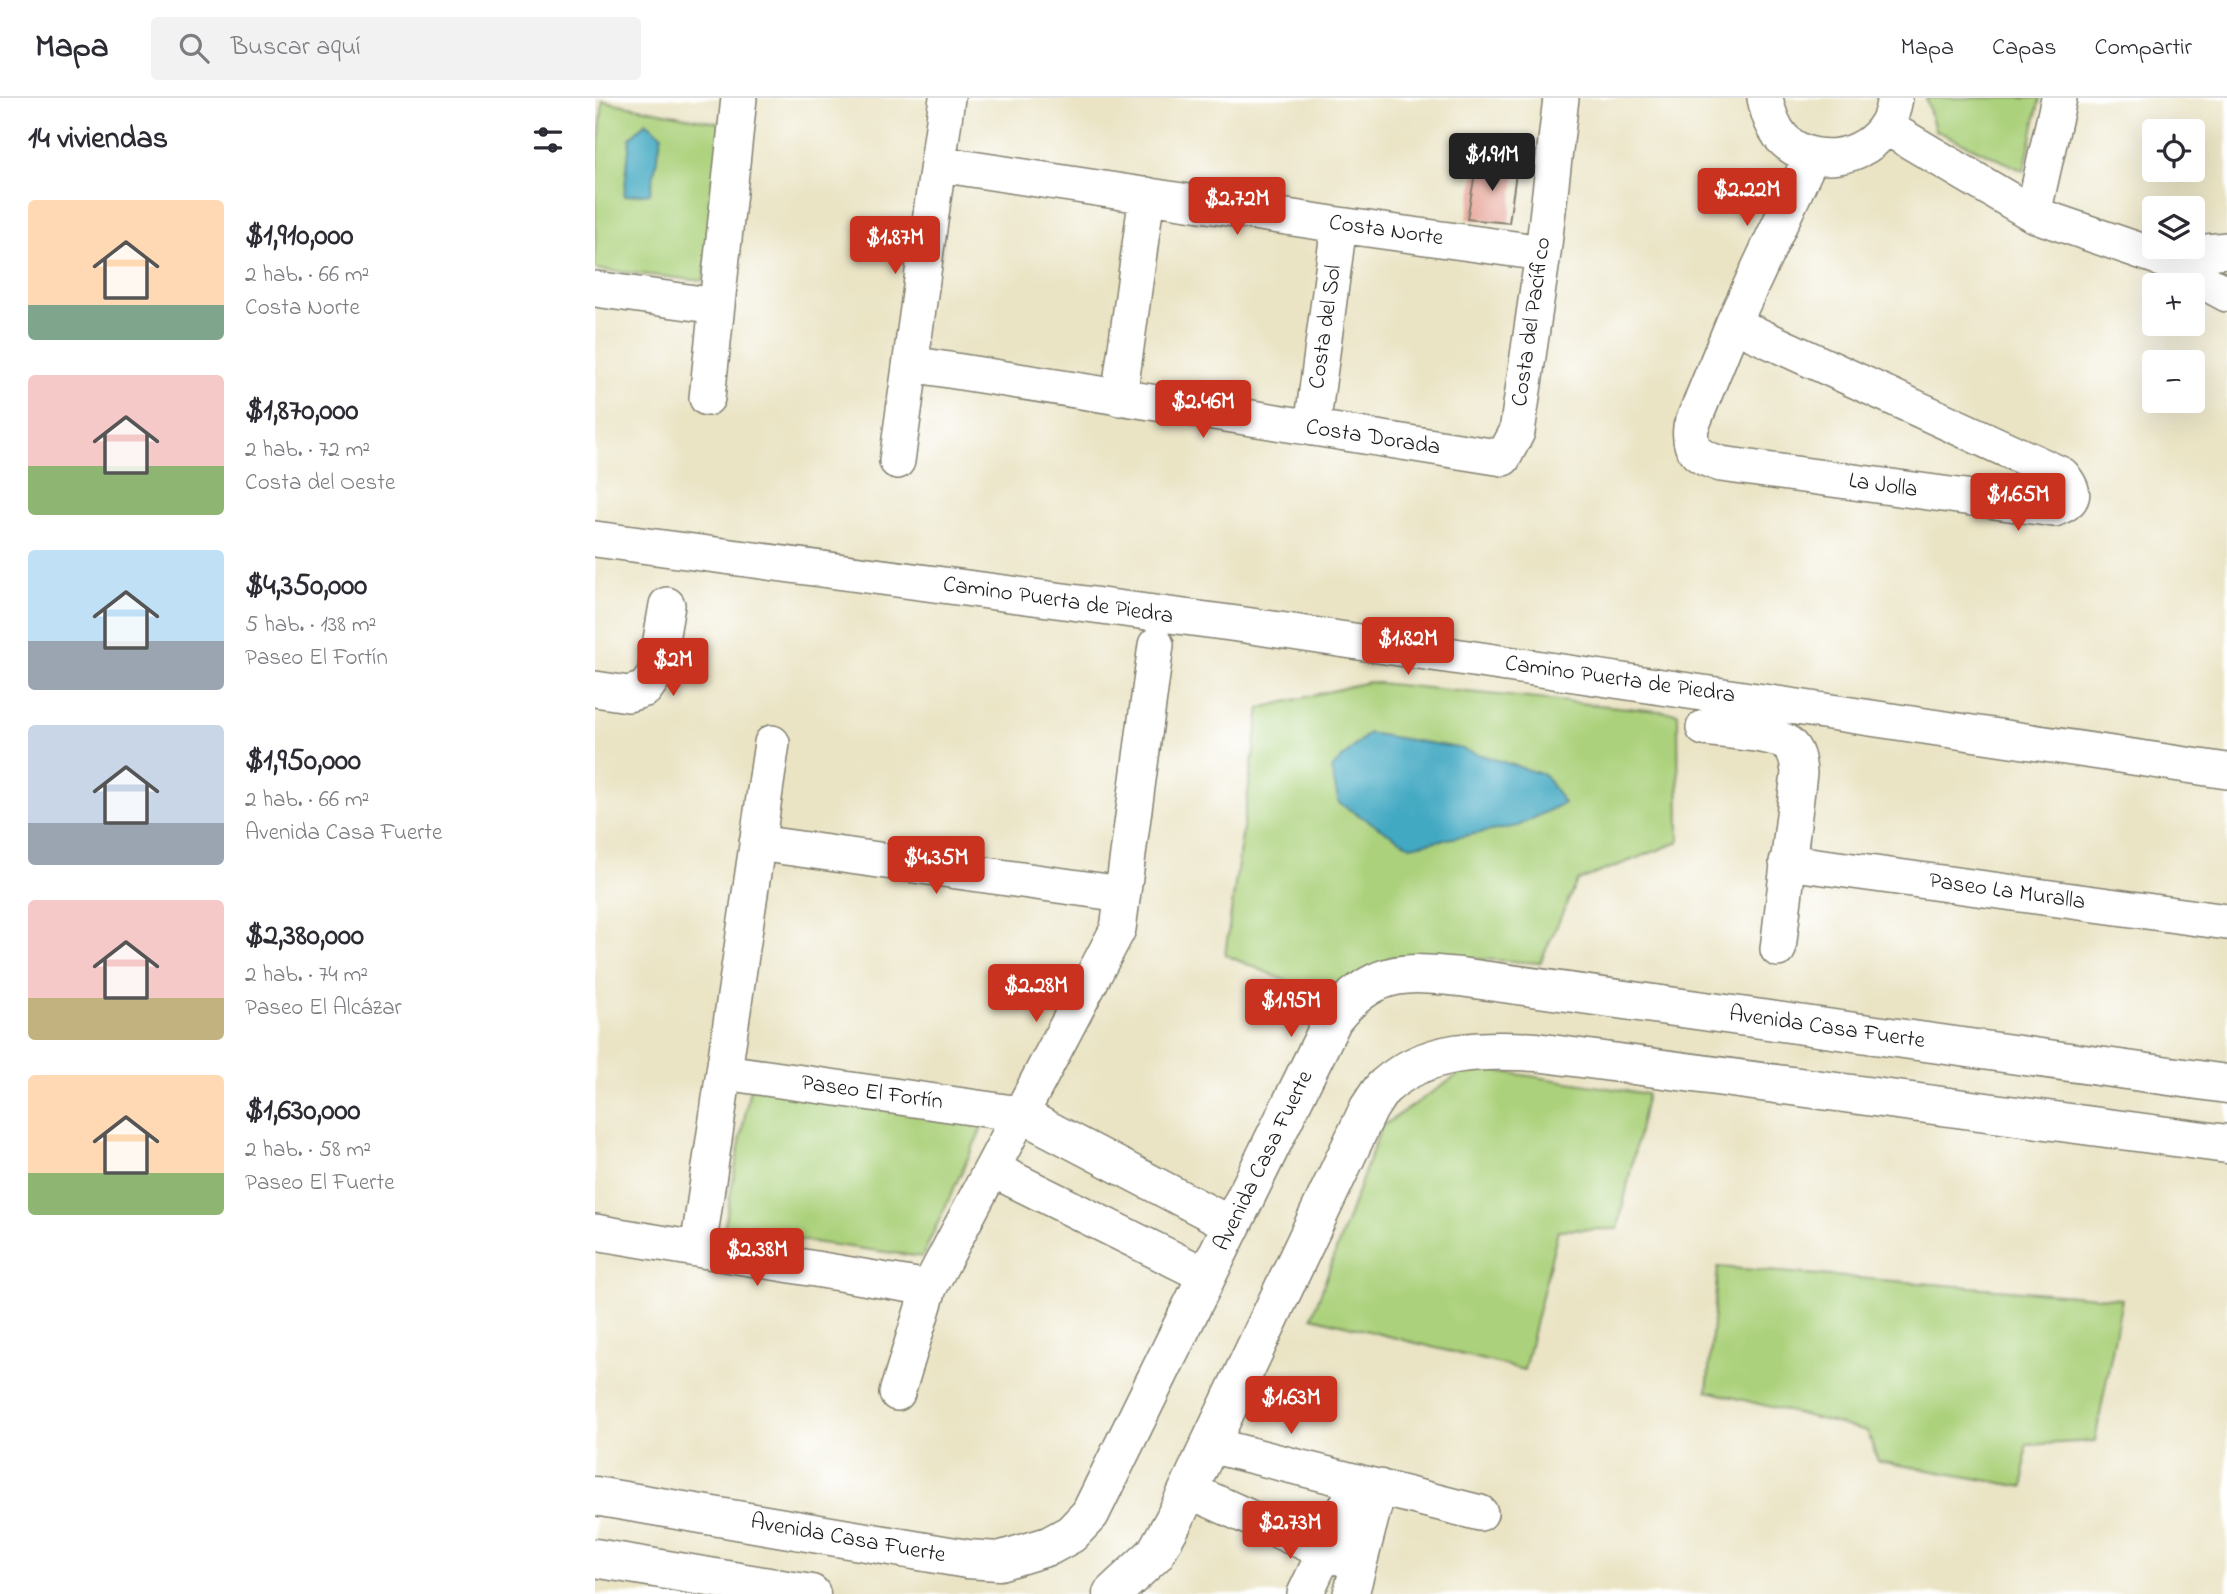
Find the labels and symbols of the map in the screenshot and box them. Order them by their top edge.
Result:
pin: $1.91M [1435,134,1549,193]
pin: $2.22M [1690,169,1804,228]
pin: $2.72M [1180,178,1294,237]
street label: Costa Norte [1327,207,1446,255]
pin: $1.87M [838,216,952,276]
street label: Costa del Pacífico [1504,235,1560,409]
street label: Costa del Sol [1301,263,1351,391]
pin: $2.46M [1146,380,1260,440]
street label: Costa Dorada [1303,411,1443,465]
street label: La Jolla [1846,465,1920,507]
pin: $1.65M [1961,474,2075,533]
street label: Camino Puerta de Piedra [941,568,1175,634]
pin: $1.82M [1351,618,1465,677]
pin: $2M [639,638,707,698]
street label: Camino Puerta de Piedra [1503,647,1737,713]
pin: $4.35M [879,836,993,896]
street label: Paseo La Muralla [1927,865,2087,919]
pin: $2.28M [979,964,1093,1024]
pin: $1.95M [1234,979,1348,1039]
street label: Avenida Casa Fuerte [1727,998,1928,1058]
street label: Avenida Casa Fuerte [1206,1064,1322,1257]
street label: Paseo El Fortín [799,1067,945,1119]
pin: $2.38M [700,1228,814,1288]
pin: $1.63M [1234,1376,1348,1436]
pin: $2.73M [1233,1502,1347,1561]
street label: Avenida Casa Fuerte [748,1506,949,1573]

